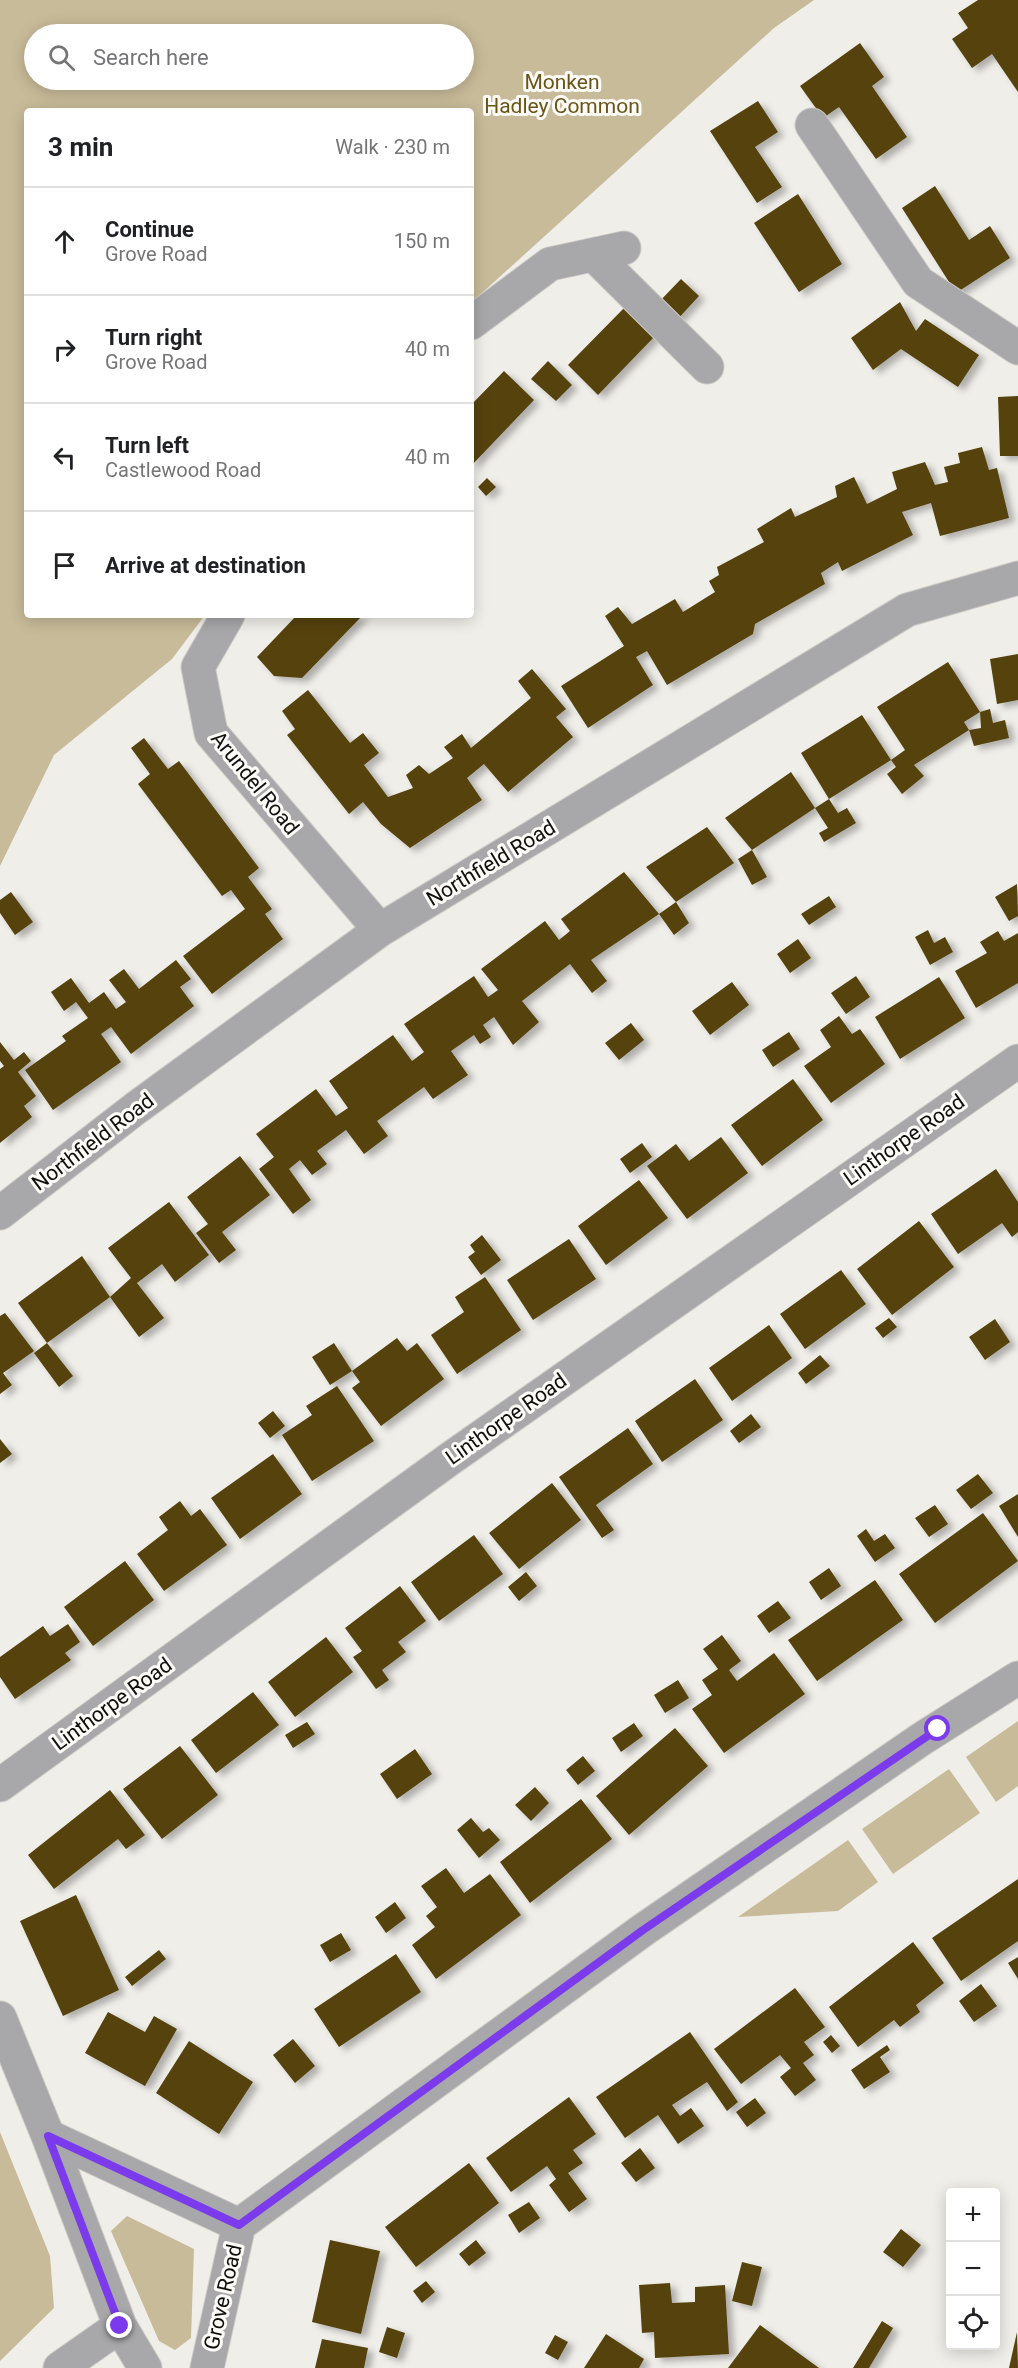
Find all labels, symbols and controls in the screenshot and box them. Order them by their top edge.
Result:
search box [24,24,474,90]
icon: search [45,41,78,74]
text: Search here [93,45,209,70]
park label: Monken Hadley Common [484,70,640,118]
text: 3 min [48,132,113,162]
text: Walk · 230 m [335,135,450,159]
text: Continue [105,217,194,242]
icon: ahead [48,225,81,258]
text: 150 m [394,229,450,253]
text: Grove Road [105,242,207,266]
text: Turn right [105,325,202,350]
icon: right [48,333,81,366]
text: 40 m [405,337,450,361]
text: Grove Road [105,350,207,374]
text: Turn left [105,433,189,458]
icon: left [48,441,81,474]
text: 40 m [405,445,450,469]
text: Castlewood Road [105,458,261,482]
icon: arrive [48,549,81,582]
text: Arrive at destination [105,553,306,578]
street label: Arundel Road [206,727,304,839]
street label: Northfield Road [422,815,560,911]
street label: Northfield Road [27,1088,159,1196]
street label: Linthorpe Road [839,1089,969,1191]
street label: Linthorpe Road [441,1368,571,1470]
street label: Linthorpe Road [48,1653,176,1755]
route start [924,1715,950,1741]
map controls [946,2188,1000,2350]
button: + [946,2188,1000,2242]
street label: Grove Road [199,2242,247,2352]
button: − [946,2242,1000,2296]
button: locate [946,2296,1000,2350]
route end [106,2312,132,2338]

